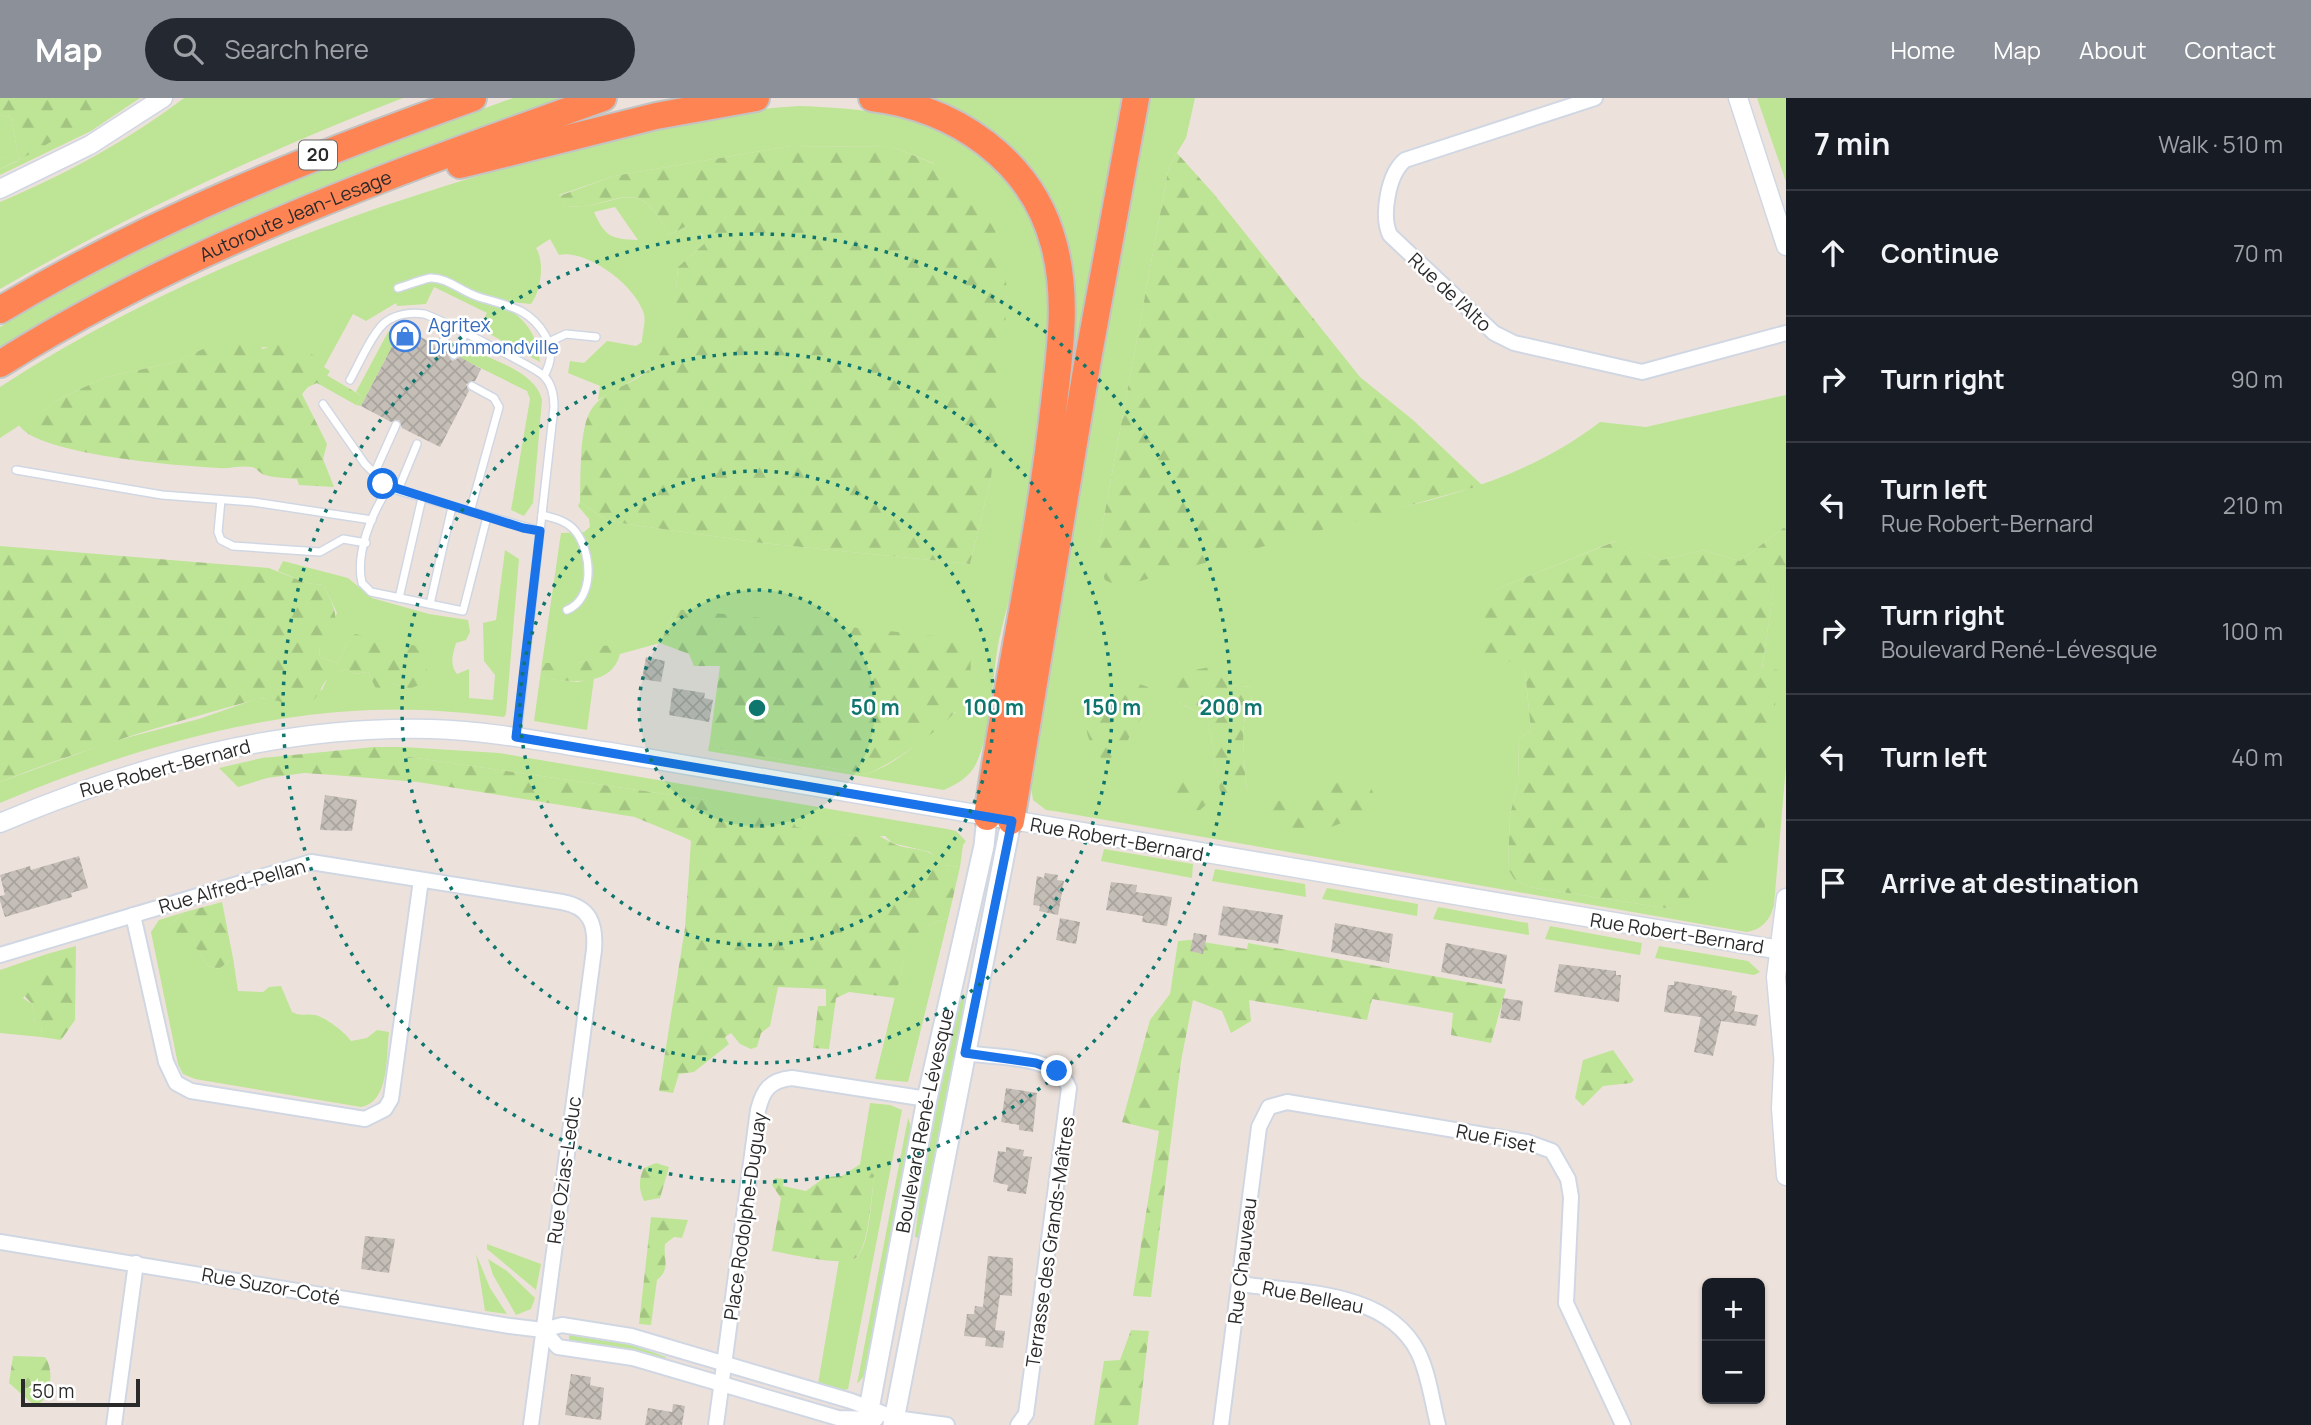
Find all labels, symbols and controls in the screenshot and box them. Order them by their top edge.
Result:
search box [145,18,635,81]
text: Map [35,27,103,72]
icon: search [169,30,207,68]
text: Search here [225,31,369,67]
text: Home [1890,33,1955,66]
text: Map [1993,33,2041,66]
text: About [2079,33,2147,66]
text: Contact [2185,33,2276,66]
text: 7 min [1814,123,1890,164]
text: Walk · 510 m [2158,128,2283,160]
road number: 20 [299,140,337,170]
street label: Autoroute Jean-Lesage [195,164,395,268]
icon: ahead [1814,234,1852,272]
text: Continue [1881,235,1999,271]
text: 70 m [2233,237,2283,269]
street label: Rue de l'Alto [1403,247,1497,337]
place label: Agritex Drummondville [428,312,559,360]
shop icon: Agritex Drummondville [388,319,422,353]
icon: right [1814,360,1852,398]
text: Turn right [1881,361,2005,397]
text: 90 m [2231,363,2283,395]
route start [367,468,398,499]
text: Turn left [1881,471,1988,507]
icon: left [1814,486,1852,524]
text: 210 m [2223,489,2283,521]
text: Rue Robert-Bernard [1881,507,2094,539]
text: Turn right [1881,597,2005,633]
icon: right [1814,612,1852,650]
text: 100 m [2222,615,2283,647]
text: Boulevard René-Lévesque [1881,633,2157,665]
text: 50 m [850,693,900,721]
text: 100 m [964,693,1024,721]
text: 150 m [1083,693,1141,721]
text: 200 m [1199,693,1263,721]
centre of rings [745,696,769,720]
street label: Rue Robert-Bernard [77,733,253,803]
icon: left [1814,738,1852,776]
text: Turn left [1881,739,1988,775]
text: 40 m [2231,741,2283,773]
street label: Rue Robert-Bernard [1028,811,1206,867]
street label: Rue Alfred-Pellan [156,853,308,919]
icon: arrive [1814,864,1852,902]
text: Arrive at destination [1881,865,2139,901]
street label: Rue Robert-Bernard [1588,906,1766,960]
street label: Boulevard René-Lévesque [889,1006,960,1235]
route end [1041,1055,1072,1086]
street label: Rue Ozias-Leduc [541,1095,587,1245]
street label: Place Rodolphe-Duguay [718,1110,772,1322]
street label: Terrasse des Grands-Maîtres [1020,1115,1080,1369]
street label: Rue Fiset [1454,1118,1538,1158]
street label: Rue Chauveau [1221,1196,1263,1326]
street label: Rue Suzor-Coté [200,1261,342,1311]
street label: Rue Belleau [1260,1274,1366,1320]
map controls [1702,1278,1765,1404]
button: + [1702,1278,1765,1341]
button: − [1702,1341,1765,1404]
scale bar [21,1376,140,1408]
text: 50 m [32,1378,74,1404]

